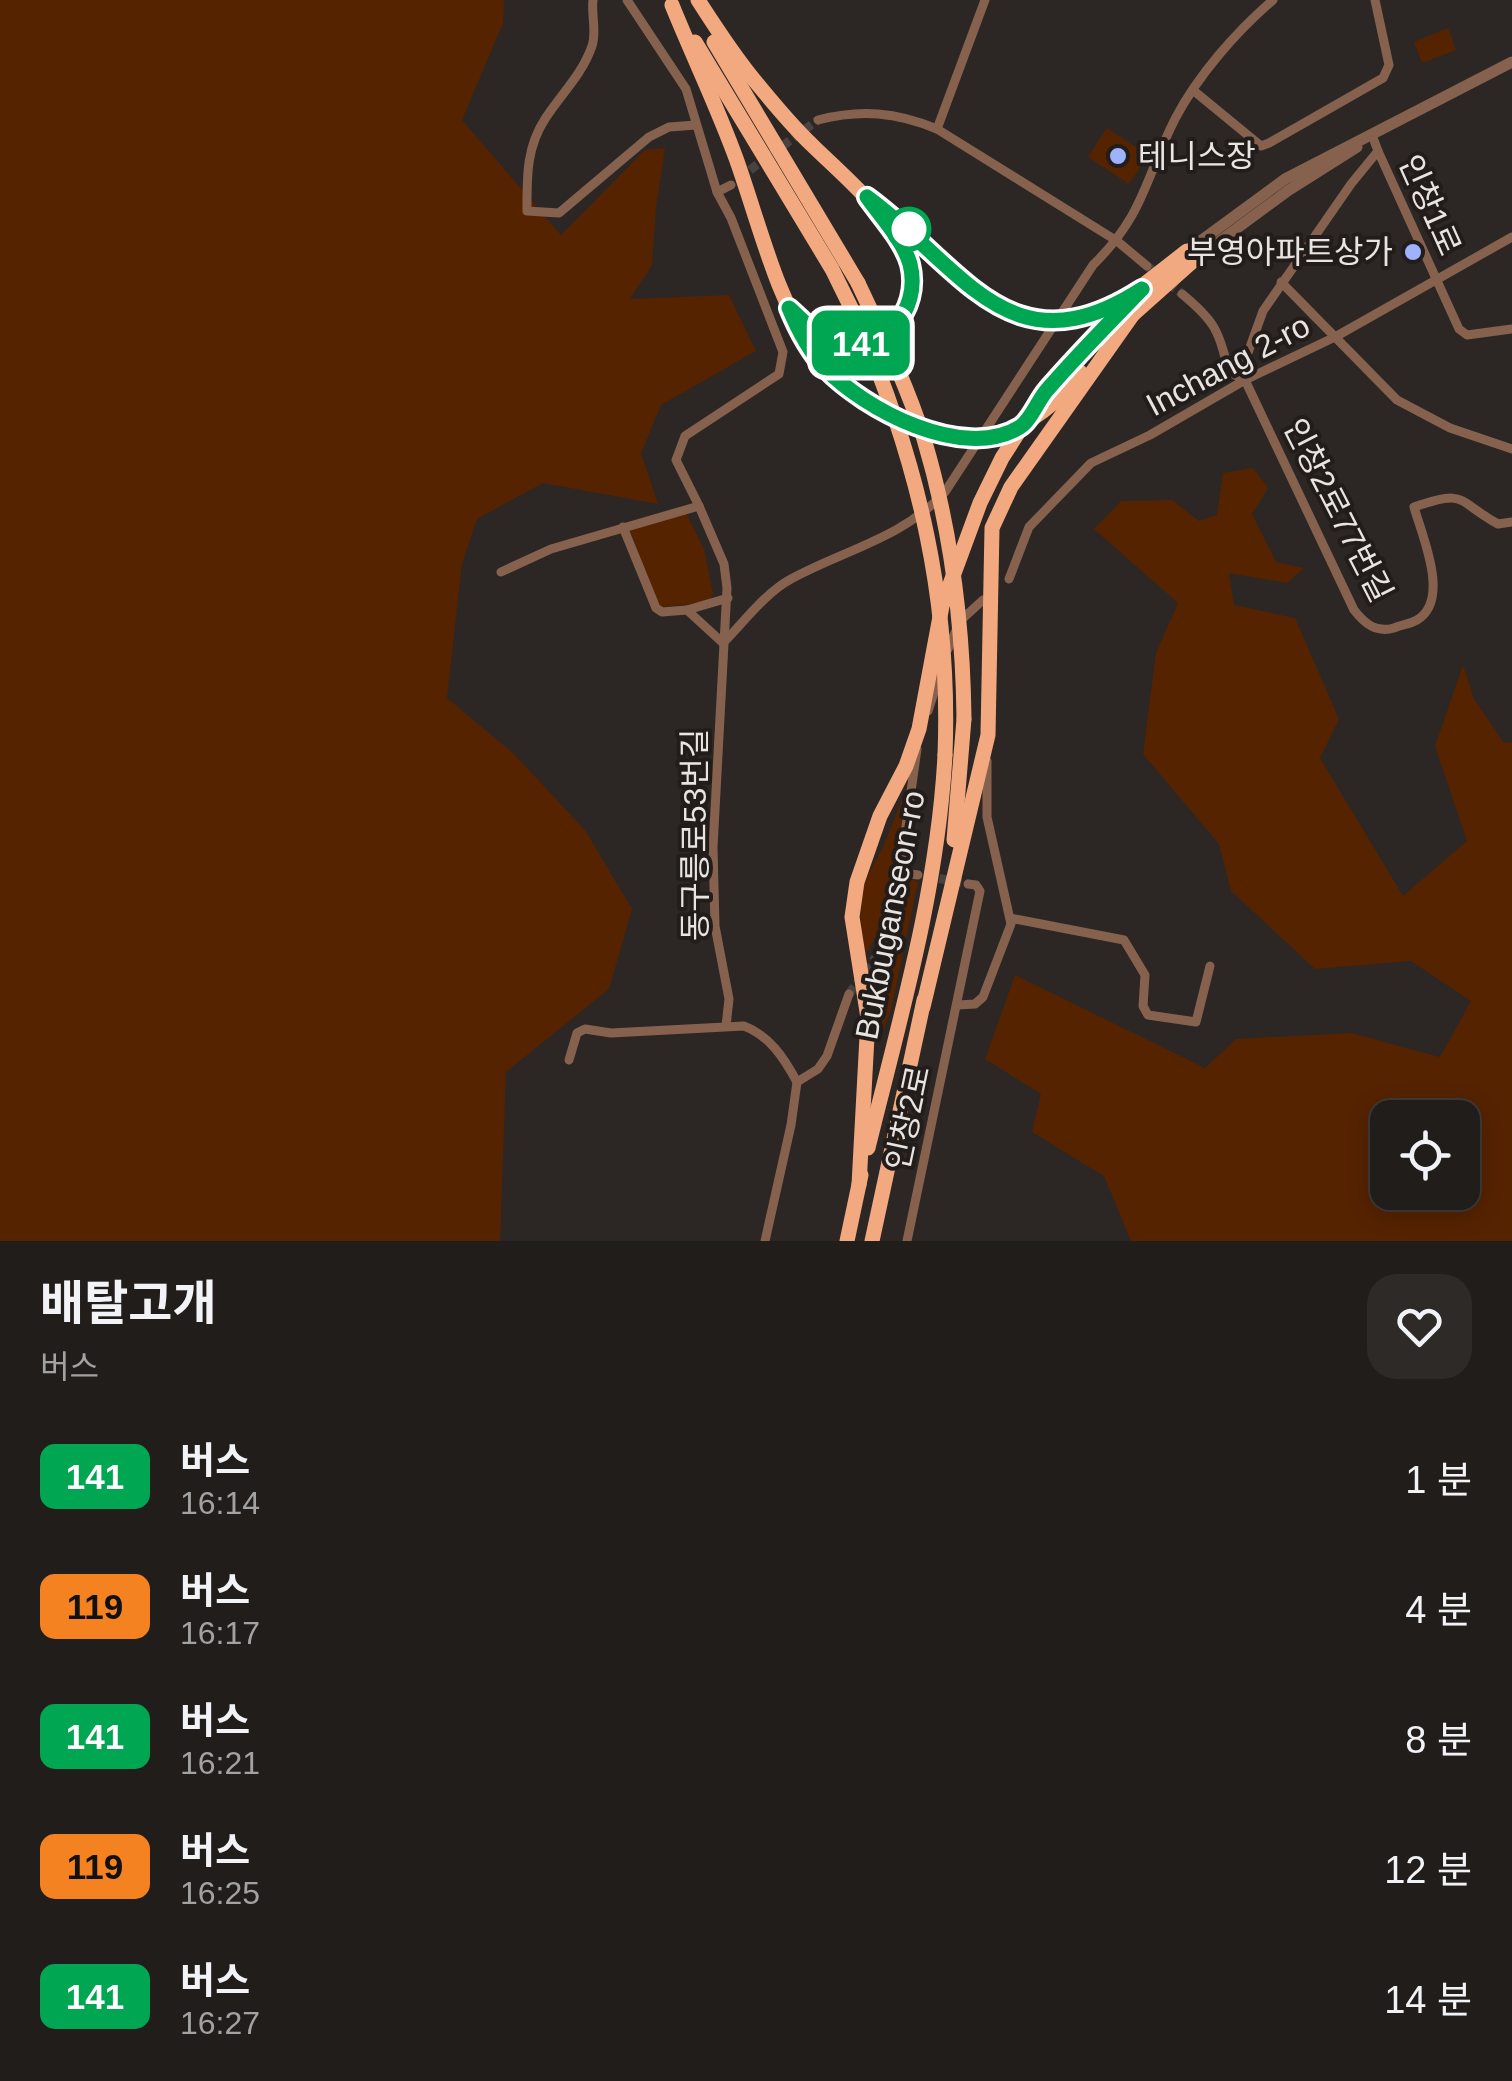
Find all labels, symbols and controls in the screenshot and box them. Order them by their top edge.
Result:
place label: 테니스장 [1138,138,1256,174]
marker: 테니스장 [1107,145,1129,167]
street label: 인창1로 [1392,149,1468,261]
unlabelled marker [888,208,930,250]
place label: 부영아파트상가 [1187,234,1393,270]
marker: 부영아파트상가 [1402,241,1424,263]
street label: Inchang 2-ro [1140,307,1316,423]
line badge: 141 [804,310,918,376]
text: 141 [832,324,890,363]
street label: 인창2로77번길 [1276,412,1400,608]
street label: 동구릉로53번길 [677,729,713,941]
street label: Bukbuganseon-ro [848,788,932,1042]
street label: 인창2로 [879,1062,937,1174]
map controls [1370,1100,1480,1210]
button: locate [1370,1100,1480,1210]
button: heart [1367,1274,1472,1379]
text: 배탈고개 [40,1277,217,1330]
text: 버스 [40,1349,99,1385]
text: 버스 [180,1440,250,1482]
text: 141 [66,1457,124,1496]
text: 1 분 [1405,1459,1472,1501]
text: 16:14 [180,1485,260,1521]
text: 버스 [180,1570,250,1612]
text: 119 [67,1587,123,1626]
text: 4 분 [1405,1589,1472,1631]
text: 16:17 [180,1615,260,1651]
text: 버스 [180,1700,250,1742]
text: 141 [66,1717,124,1756]
text: 8 분 [1405,1719,1472,1761]
text: 16:21 [180,1745,260,1781]
text: 버스 [180,1830,250,1872]
text: 119 [67,1847,123,1886]
text: 12 분 [1384,1849,1472,1891]
text: 16:25 [180,1875,260,1911]
text: 버스 [180,1960,250,2002]
text: 141 [66,1977,124,2016]
text: 14 분 [1384,1979,1472,2021]
text: 16:27 [180,2005,260,2041]

